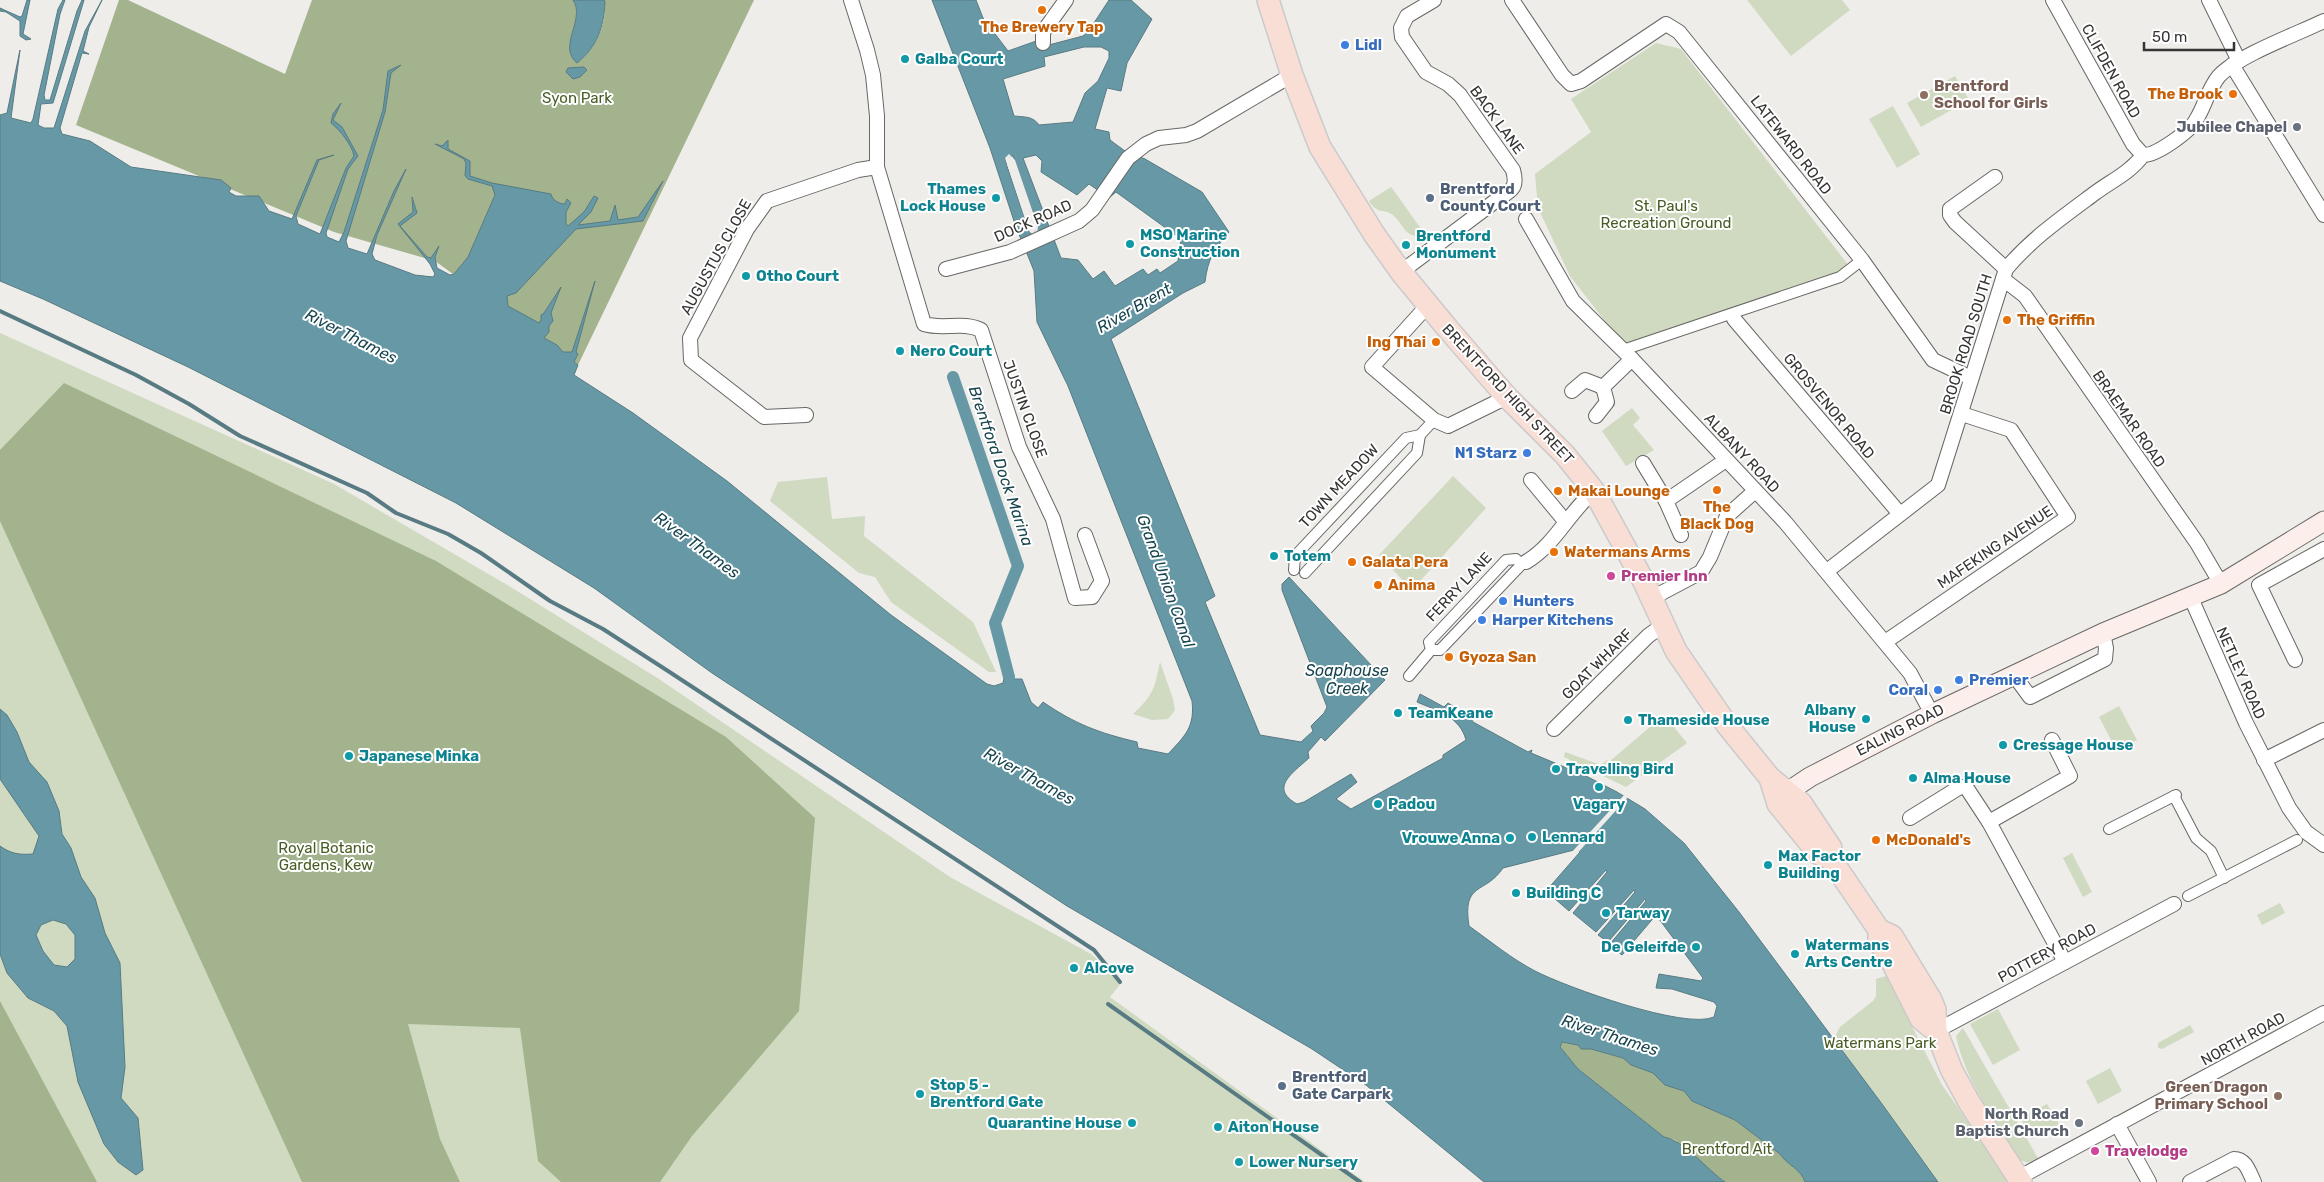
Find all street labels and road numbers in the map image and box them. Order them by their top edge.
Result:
street label: CLIFDEN ROAD [2078,21,2144,121]
street label: BACK LANE [1466,82,1528,158]
street label: LATEWARD ROAD [1747,92,1835,198]
street label: AUGUSTUS CLOSE [677,196,755,318]
street label: DOCK ROAD [991,196,1075,246]
street label: BROOK ROAD SOUTH [1936,272,1996,416]
street label: BRENTFORD HIGH STREET [1438,320,1578,468]
street label: GROSVENOR ROAD [1780,350,1878,462]
street label: JUSTIN CLOSE [999,358,1051,460]
street label: BRAEMAR ROAD [2089,367,2169,471]
street label: ALBANY ROAD [1701,410,1783,496]
street label: TOWN MEADOW [1296,440,1382,532]
street label: MAFEKING AVENUE [1934,502,2056,592]
street label: FERRY LANE [1422,549,1496,625]
street label: NETLEY ROAD [2213,624,2269,722]
street label: GOAT WHARF [1558,625,1636,703]
street label: EALING ROAD [1853,700,1947,760]
street label: POTTERY ROAD [1995,920,2099,986]
street label: NORTH ROAD [2198,1008,2288,1070]

